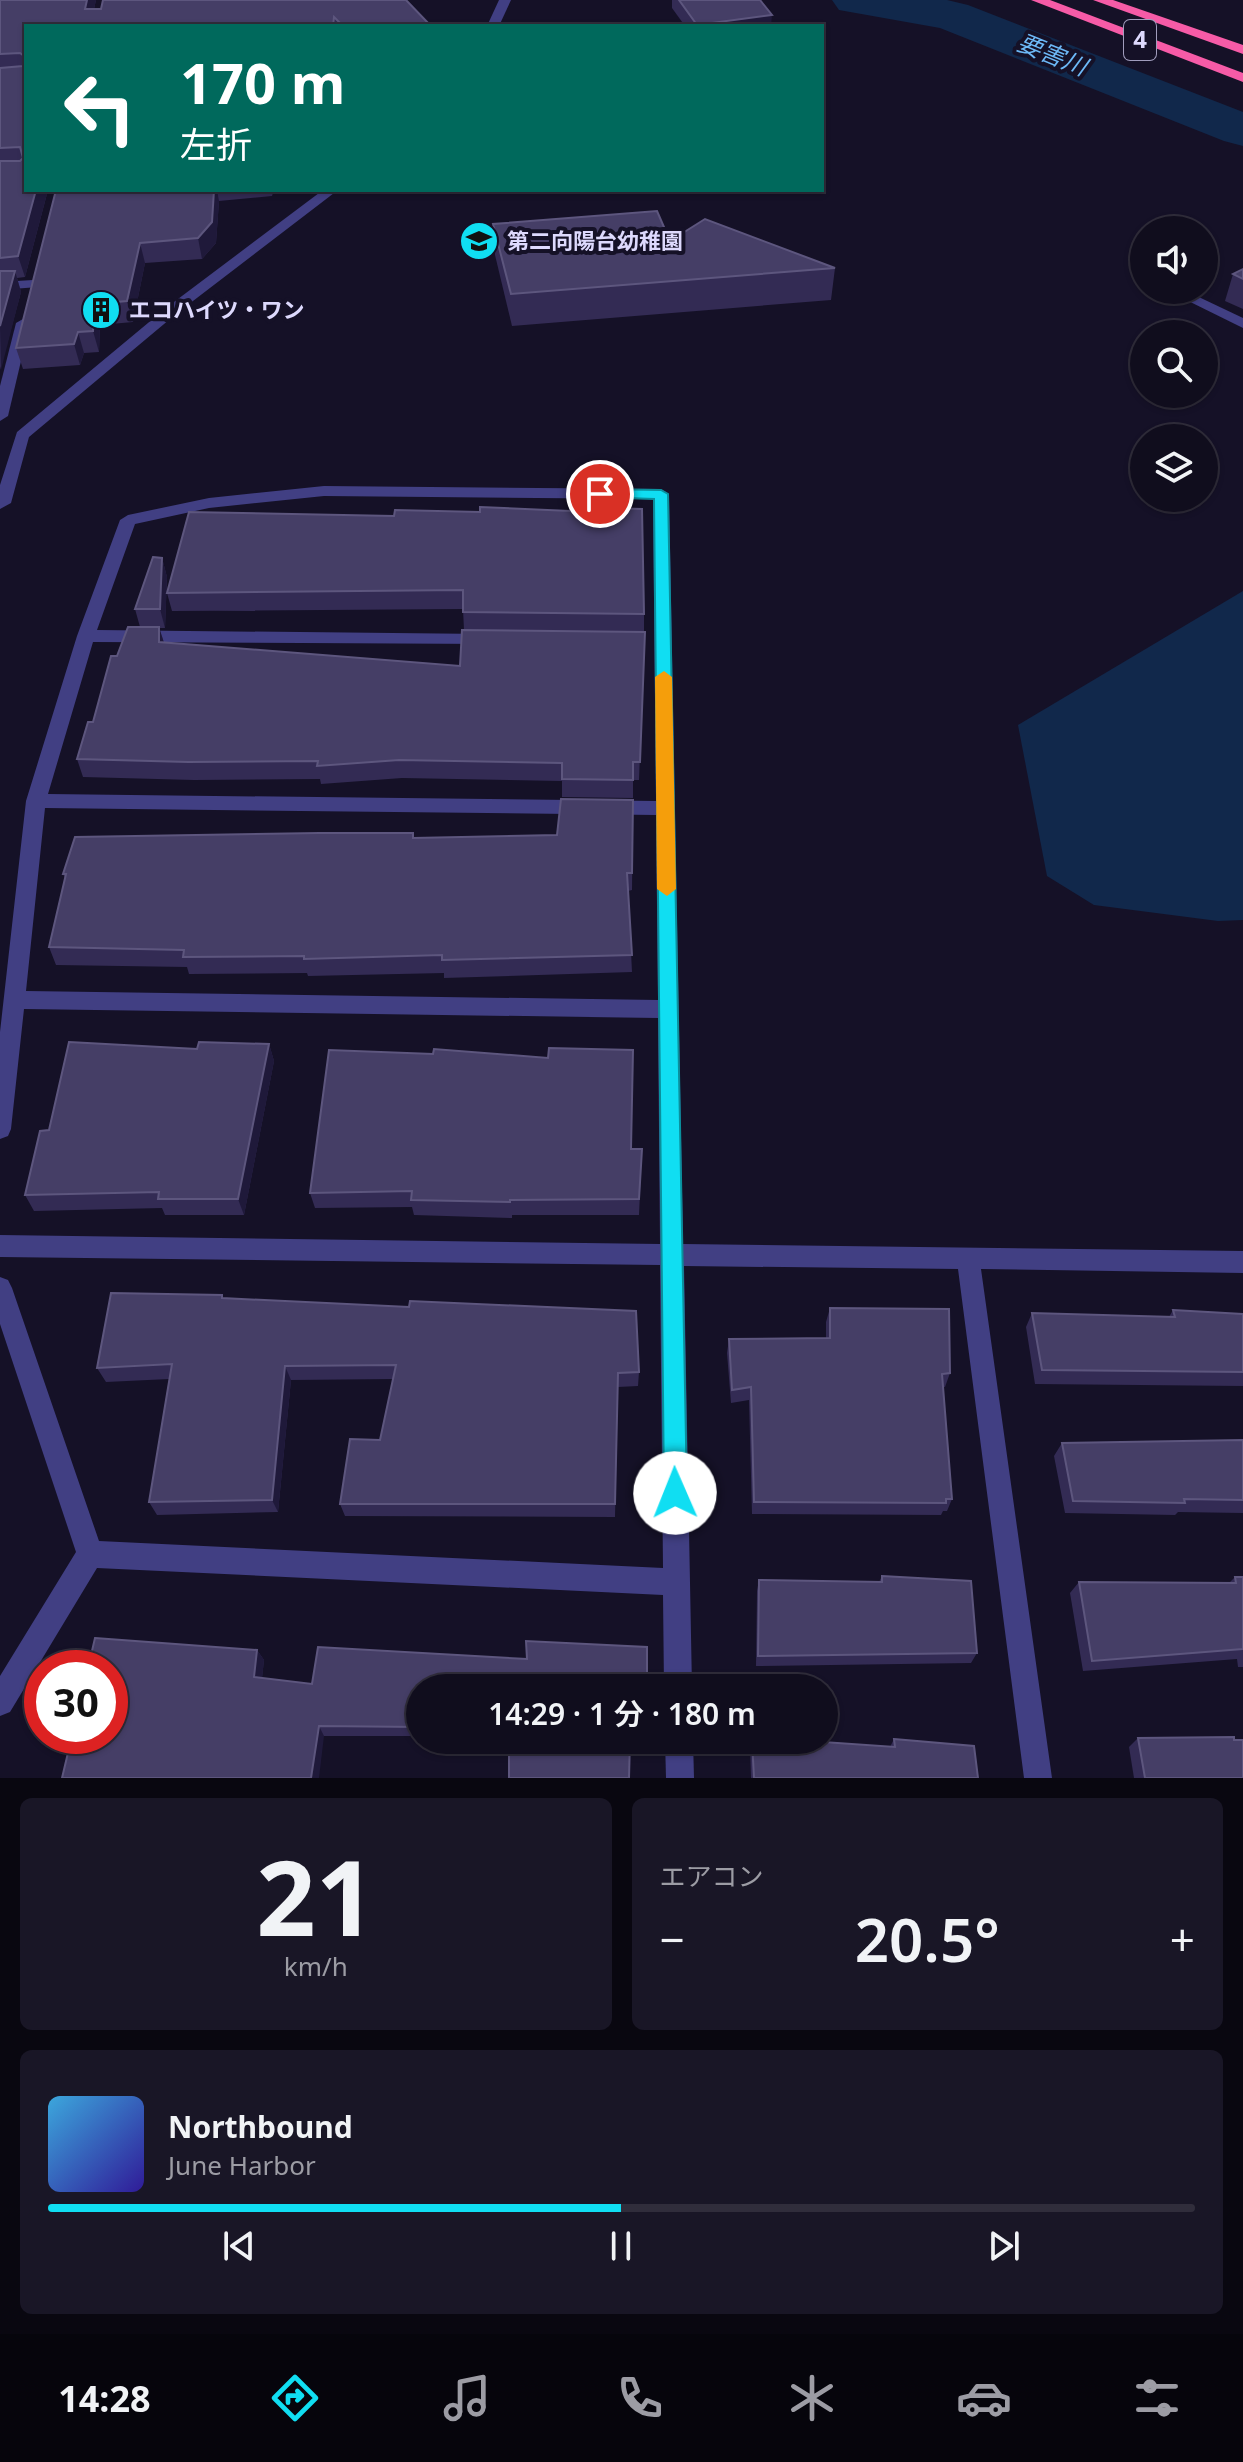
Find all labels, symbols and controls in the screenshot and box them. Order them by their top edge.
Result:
road number: 4 [1124,20,1156,60]
water label: 要害川 [1013,25,1095,84]
text: 170 m [180,44,345,120]
icon: left [48,56,152,160]
text: 左折 [180,120,252,169]
map controls [1130,216,1218,512]
button: sound [1130,216,1218,304]
school or university icon: 第二向陽台幼稚園 [458,220,500,262]
place label: 第二向陽台幼稚園 [507,225,683,255]
building icon: エコハイツ・ワン [80,289,122,331]
place label: エコハイツ・ワン [129,294,305,324]
button: search [1130,320,1218,408]
button: layers [1130,424,1218,512]
pin [566,460,634,528]
icon: arrive [578,472,622,516]
position arrow [633,1451,717,1535]
speed limit sign: 30 [24,1650,128,1754]
text: 14:29 · 1 分 · 180 m [488,1693,756,1734]
text: 21 [256,1825,375,1966]
text: エアコン [660,1858,764,1894]
text: 20.5° [855,1898,1000,1980]
text: − [660,1909,685,1969]
text: + [1170,1909,1195,1969]
text: km/h [284,1948,348,1984]
text: Northbound [168,2106,353,2147]
text: June Harbor [168,2147,316,2183]
icon: previous [217,2224,261,2268]
icon: pause [599,2224,643,2268]
icon: next [982,2224,1026,2268]
icon: directions [267,2370,323,2426]
icon: music [439,2370,495,2426]
icon: phone [612,2370,668,2426]
icon: climate [784,2370,840,2426]
icon: car [956,2370,1012,2426]
icon: filters [1129,2370,1185,2426]
text: 14:28 [58,2374,151,2423]

